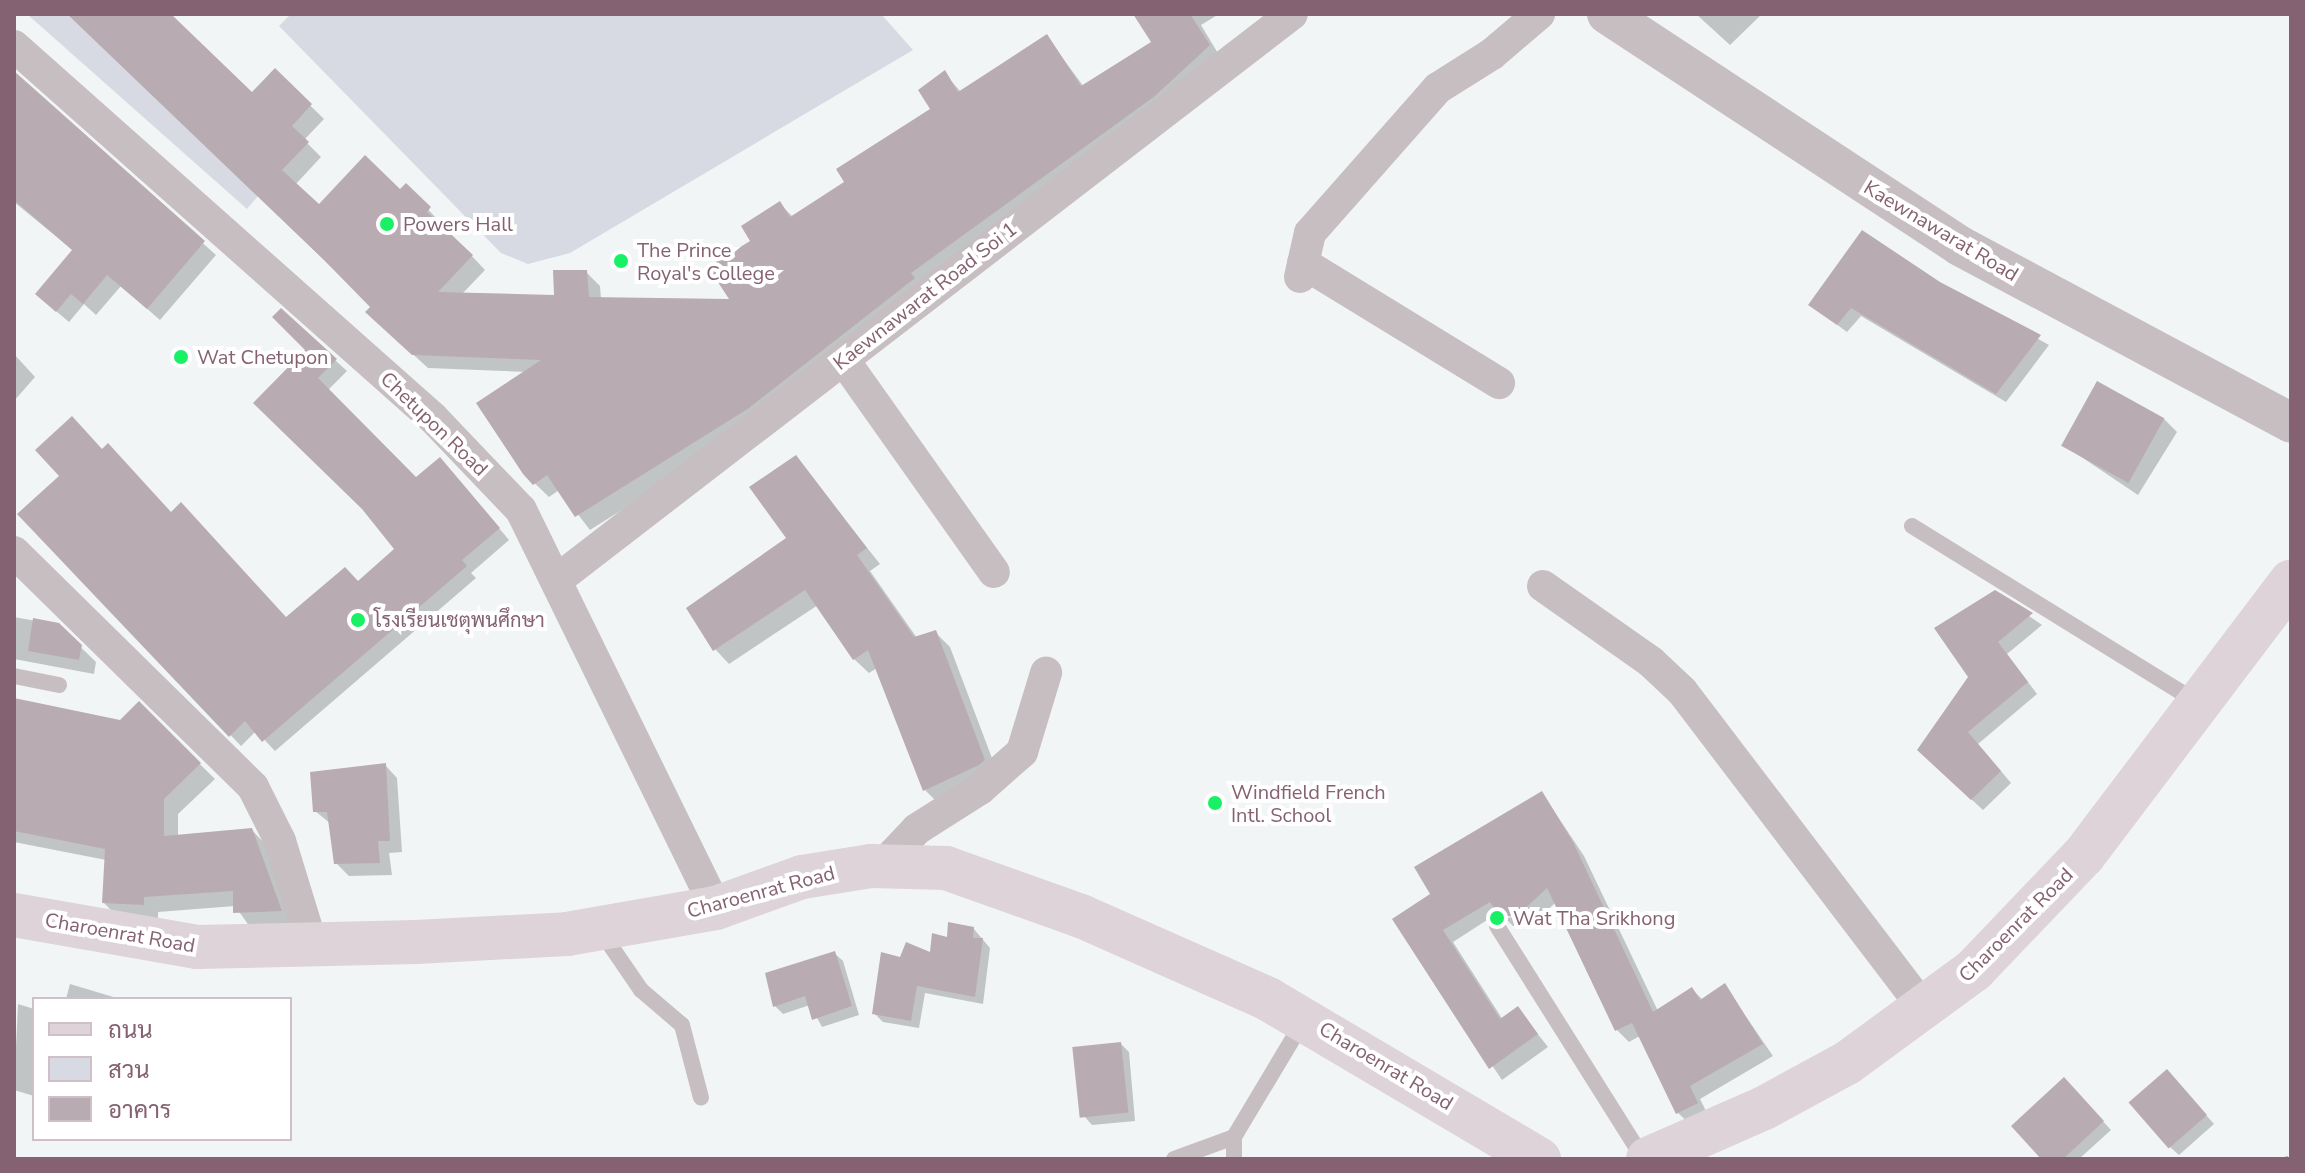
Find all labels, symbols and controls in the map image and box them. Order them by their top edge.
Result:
street label: Kaewnawarat Road [1859,175,2023,287]
place label: Powers Hall [403,212,513,236]
marker: Powers Hall [378,215,396,233]
street label: Kaewnawarat Road Soi 1 [828,217,1022,375]
place label: The Prince Royal's College [637,238,775,285]
marker: The Prince Royal's College [612,252,630,270]
place label: Wat Chetupon [197,345,328,369]
marker: Wat Chetupon [172,348,190,366]
street label: Chetupon Road [375,367,493,481]
place label: โรงเรียนเชตุพนศึกษา [374,608,545,632]
marker: โรงเรียนเชตุพนศึกษา [349,611,367,629]
place label: Windfield French Intl. School [1231,780,1386,827]
marker: Windfield French Intl. School [1206,794,1224,812]
street label: Charoenrat Road [685,861,837,923]
street label: Charoenrat Road [1954,863,2078,987]
place label: Wat Tha Srikhong [1513,906,1675,930]
street label: Charoenrat Road [43,908,197,958]
marker: Wat Tha Srikhong [1488,909,1506,927]
legend [32,997,292,1141]
text: ถนน [108,1014,153,1046]
street label: Charoenrat Road [1315,1017,1457,1115]
text: สวน [108,1054,150,1086]
text: อาคาร [108,1094,171,1126]

